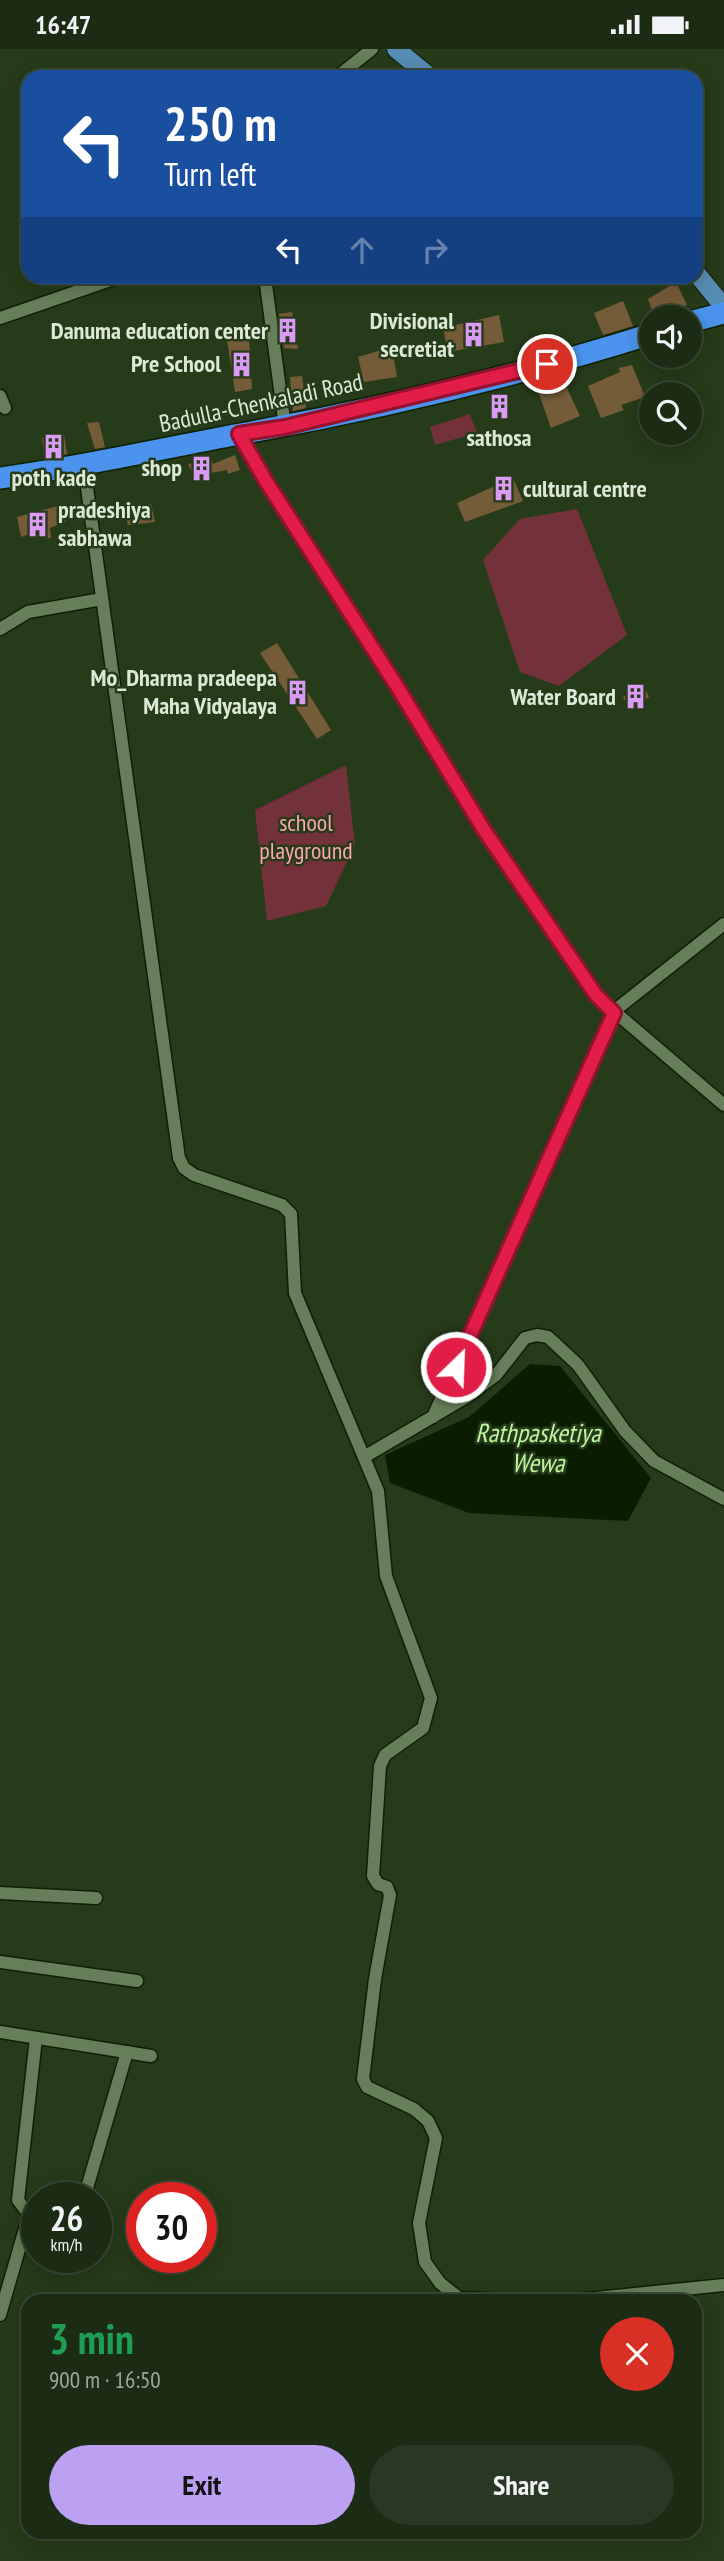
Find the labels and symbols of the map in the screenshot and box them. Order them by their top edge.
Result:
place label: Divisional secretiat [370,305,454,364]
place label: Danuma education center [51,315,269,346]
building icon: Danuma education center [274,317,302,345]
building icon: Divisional secretiat [460,321,488,349]
pin [517,334,577,394]
place label: Pre School [131,348,221,379]
building icon: Pre School [227,350,255,378]
street label: Badulla-Chenkaladi Road [156,366,365,439]
building icon: sathosa [485,393,513,421]
place label: sathosa [466,422,532,453]
building icon: poth kade [40,433,68,461]
place label: shop [141,452,182,483]
building icon: shop [188,454,216,482]
place label: poth kade [12,462,96,493]
place label: cultural centre [523,473,647,504]
building icon: cultural centre [489,475,517,503]
place label: pradeshiya sabhawa [58,494,151,553]
building icon: pradeshiya sabhawa [24,510,52,538]
place label: Mo_Dharma pradeepa Maha Vidyalaya [91,662,277,721]
building icon: Mo_Dharma pradeepa Maha Vidyalaya [283,678,311,706]
place label: Water Board [510,681,616,712]
building icon: Water Board [622,683,650,711]
park label: school playground [259,807,353,866]
position arrow [419,1330,493,1404]
water label: Rathpasketiya Wewa [475,1416,602,1479]
speed limit sign: 30 [126,2182,217,2273]

